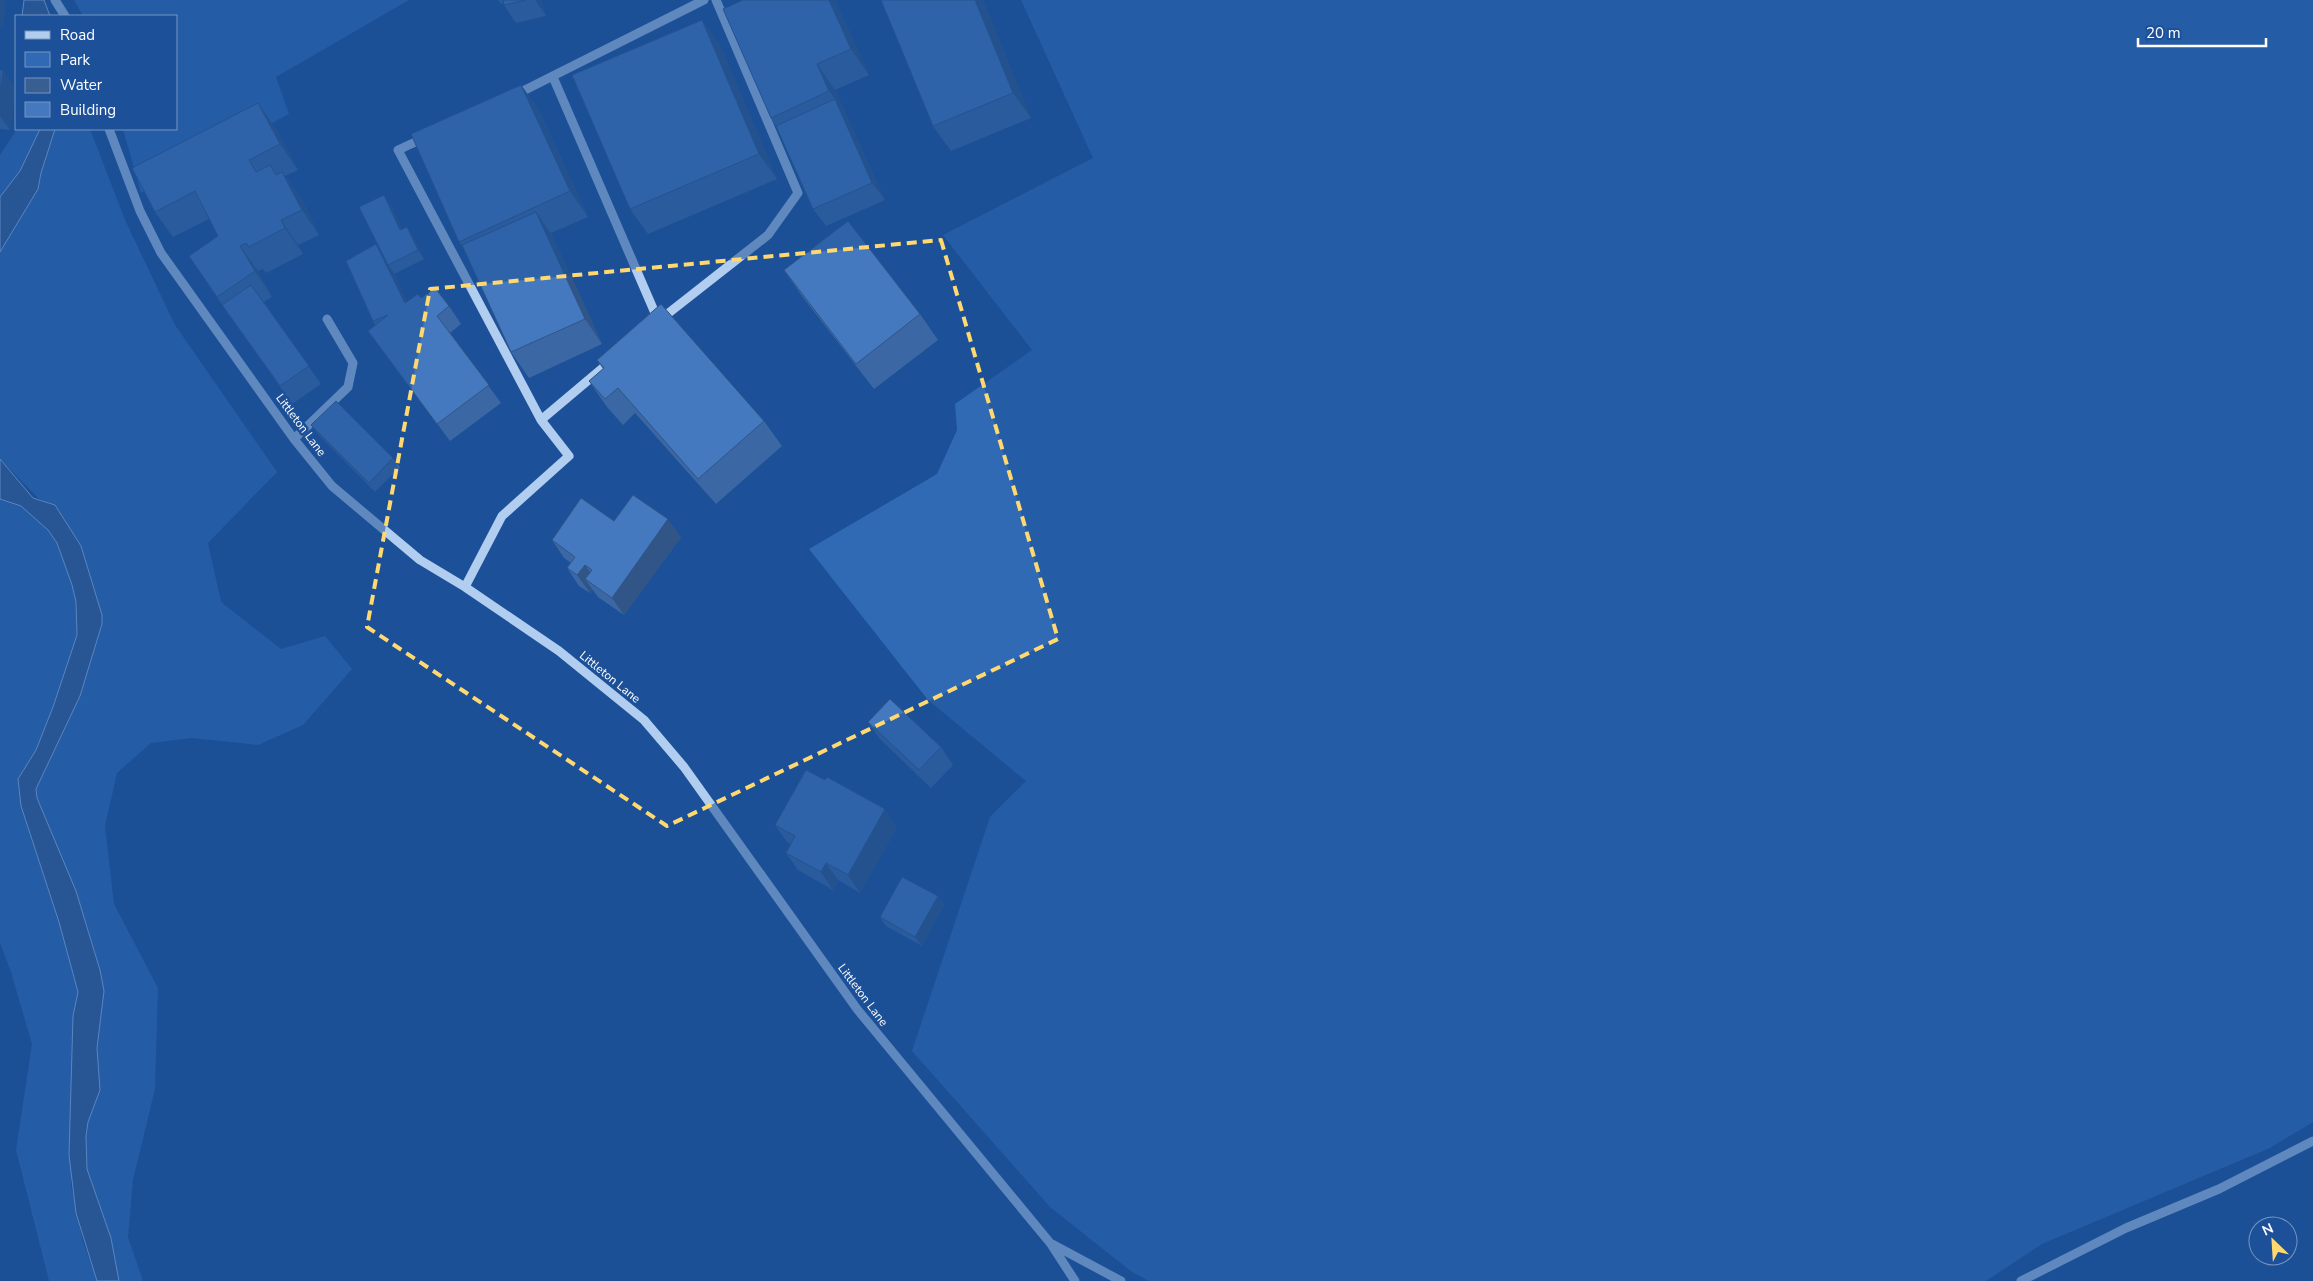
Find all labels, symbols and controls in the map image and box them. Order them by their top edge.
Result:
legend [15,15,178,130]
scale bar [2138,15,2266,47]
text: 20 m [2146,23,2181,43]
text: Road [60,25,95,45]
text: Park [60,50,90,70]
text: Water [60,75,103,95]
text: Building [60,100,116,120]
street label: Littleton Lane [272,391,330,459]
street label: Littleton Lane [576,647,644,707]
street label: Littleton Lane [834,961,892,1029]
north arrow [2248,1216,2298,1266]
text: N [2259,1219,2276,1240]

